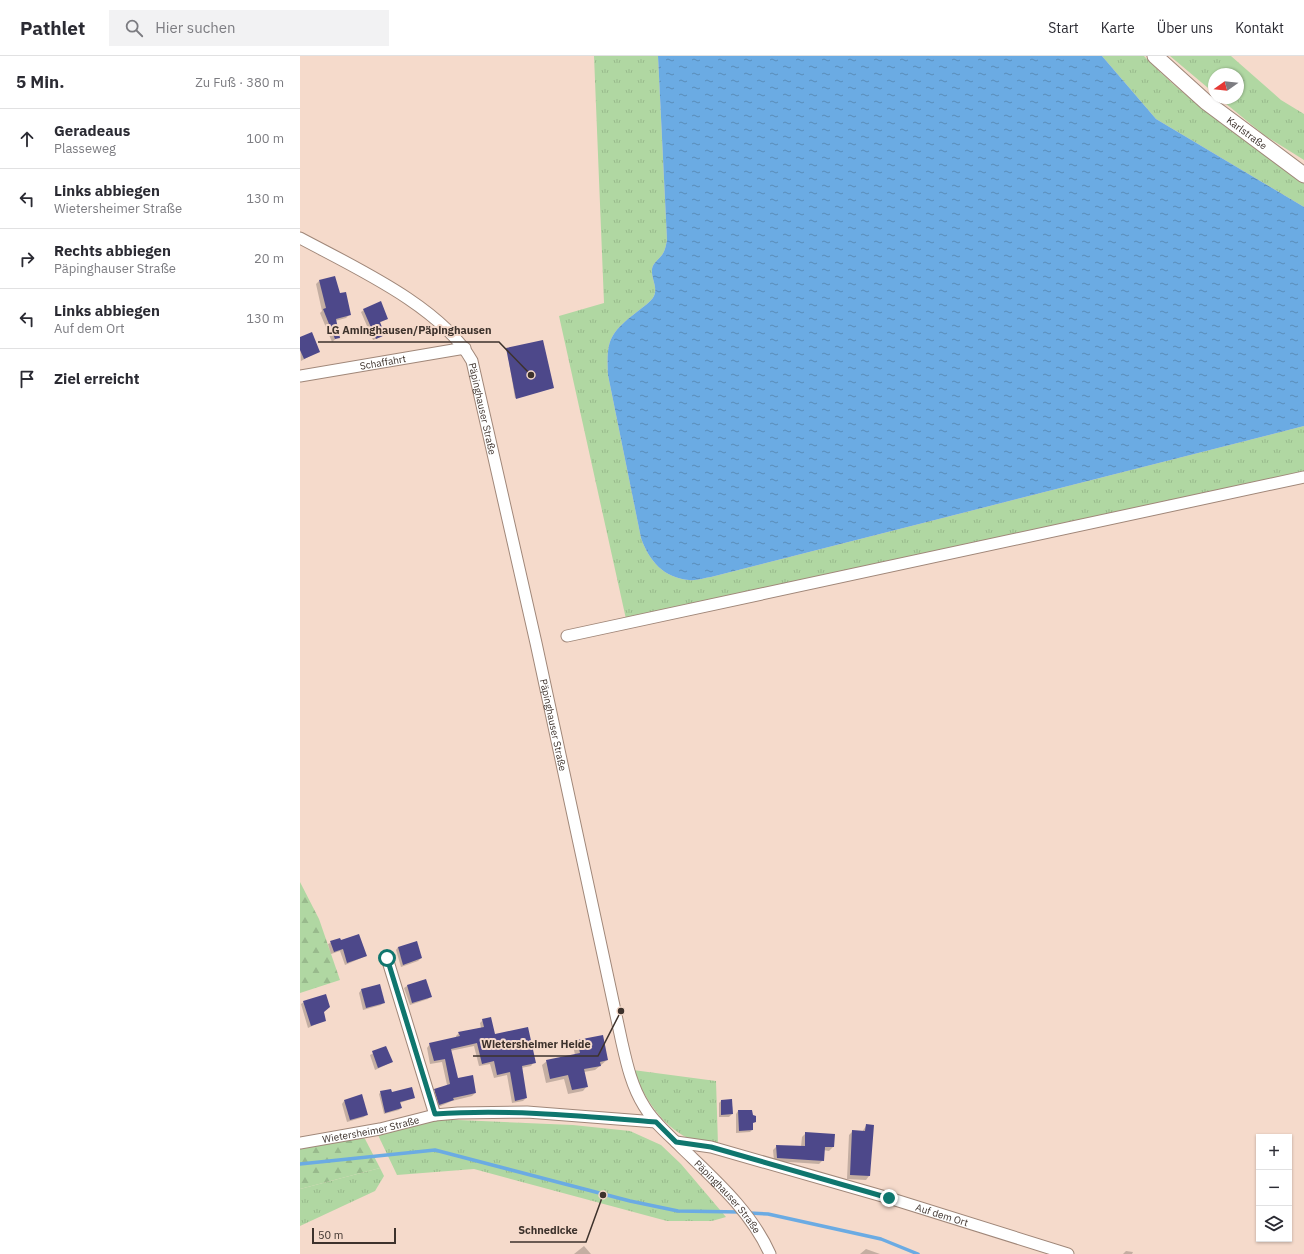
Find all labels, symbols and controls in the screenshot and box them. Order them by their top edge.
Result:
search box [109,10,389,46]
text: Pathlet [20,16,85,40]
icon: search [123,17,145,39]
text: Hier suchen [155,18,235,37]
text: Start [1048,19,1079,37]
text: Karte [1101,19,1135,37]
text: Über uns [1157,19,1213,37]
text: Kontakt [1235,19,1284,37]
north arrow [1208,68,1244,104]
text: 5 Min. [16,71,64,93]
text: Zu Fuß · 380 m [195,74,284,91]
street label: Karlstraße [1224,113,1270,152]
text: Geradeaus [54,121,130,140]
icon: ahead [16,128,38,150]
text: 100 m [246,130,284,147]
text: Plasseweg [54,140,116,157]
text: Links abbiegen [54,181,160,200]
icon: left [16,188,38,210]
text: 130 m [246,190,284,207]
text: Wietersheimer Straße [54,200,182,217]
text: Rechts abbiegen [54,241,171,260]
icon: right [16,248,38,270]
text: 20 m [254,250,284,267]
text: Päpinghauser Straße [54,260,176,277]
text: Links abbiegen [54,301,160,320]
icon: left [16,308,38,330]
text: 130 m [246,310,284,327]
callout: LG Aminghausen/Päpinghausen [318,319,499,342]
text: Auf dem Ort [54,320,125,337]
text: LG Aminghausen/Päpinghausen [326,323,492,337]
street label: Schaffahrt [359,352,407,372]
street label: Päpinghauser Straße [466,361,500,456]
icon: arrive [16,368,38,390]
text: Ziel erreicht [54,369,140,388]
street label: Päpinghauser Straße [537,678,570,773]
route start [378,949,396,967]
callout: Wietersheimer Heide [473,1033,598,1056]
text: Wietersheimer Heide [481,1037,591,1051]
street label: Wietersheimer Straße [321,1113,421,1145]
map controls [1256,1134,1292,1242]
button: + [1256,1134,1292,1170]
street label: Päpinghauser Straße [692,1157,764,1236]
button: − [1256,1170,1292,1206]
route end [880,1189,898,1207]
street label: Auf dem Ort [914,1200,970,1229]
button: layers [1256,1206,1292,1242]
callout: Schnedicke [510,1219,586,1242]
text: Schnedicke [518,1223,578,1237]
scale bar [312,1226,396,1245]
text: 50 m [318,1228,343,1242]

